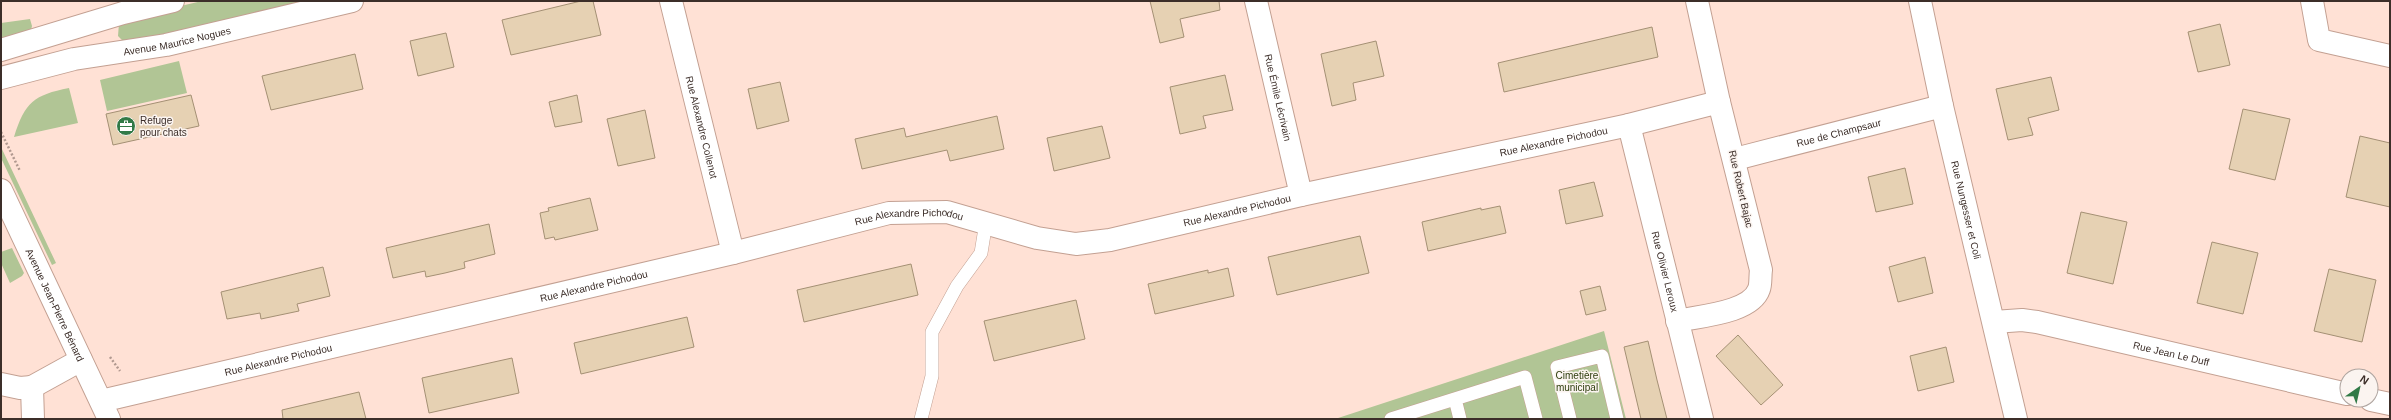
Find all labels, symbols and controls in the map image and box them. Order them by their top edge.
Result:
street label: Avenue Maurice Nogues [122,24,232,57]
street label: Rue Émile Lécrivain [1263,53,1294,142]
street label: Rue Alexandre Collenot [684,75,720,180]
office icon: Refuge pour chats [115,115,137,137]
place label: Refuge pour chats [140,115,187,138]
street label: Rue de Champsaur [1795,116,1883,149]
street label: Rue Alexandre Pichodou [1499,124,1609,158]
street label: Rue Robert Bajac [1727,149,1755,229]
street label: Rue Nungesser et Coli [1950,160,1983,260]
street label: Rue Alexandre Pichodou [1182,192,1292,228]
street label: Rue Alexandre Pichodou [854,206,965,227]
street label: Rue Olivier Leroux [1650,230,1681,313]
street label: Avenue Jean-Pierre Bénard [24,247,86,363]
street label: Rue Alexandre Pichodou [539,268,649,304]
street label: Rue Jean Le Duff [2132,339,2211,367]
street label: Rue Alexandre Pichodou [223,342,333,377]
north arrow [2339,368,2379,408]
park label: Cimetière municipal [1556,370,1599,393]
text: N [2358,373,2371,387]

